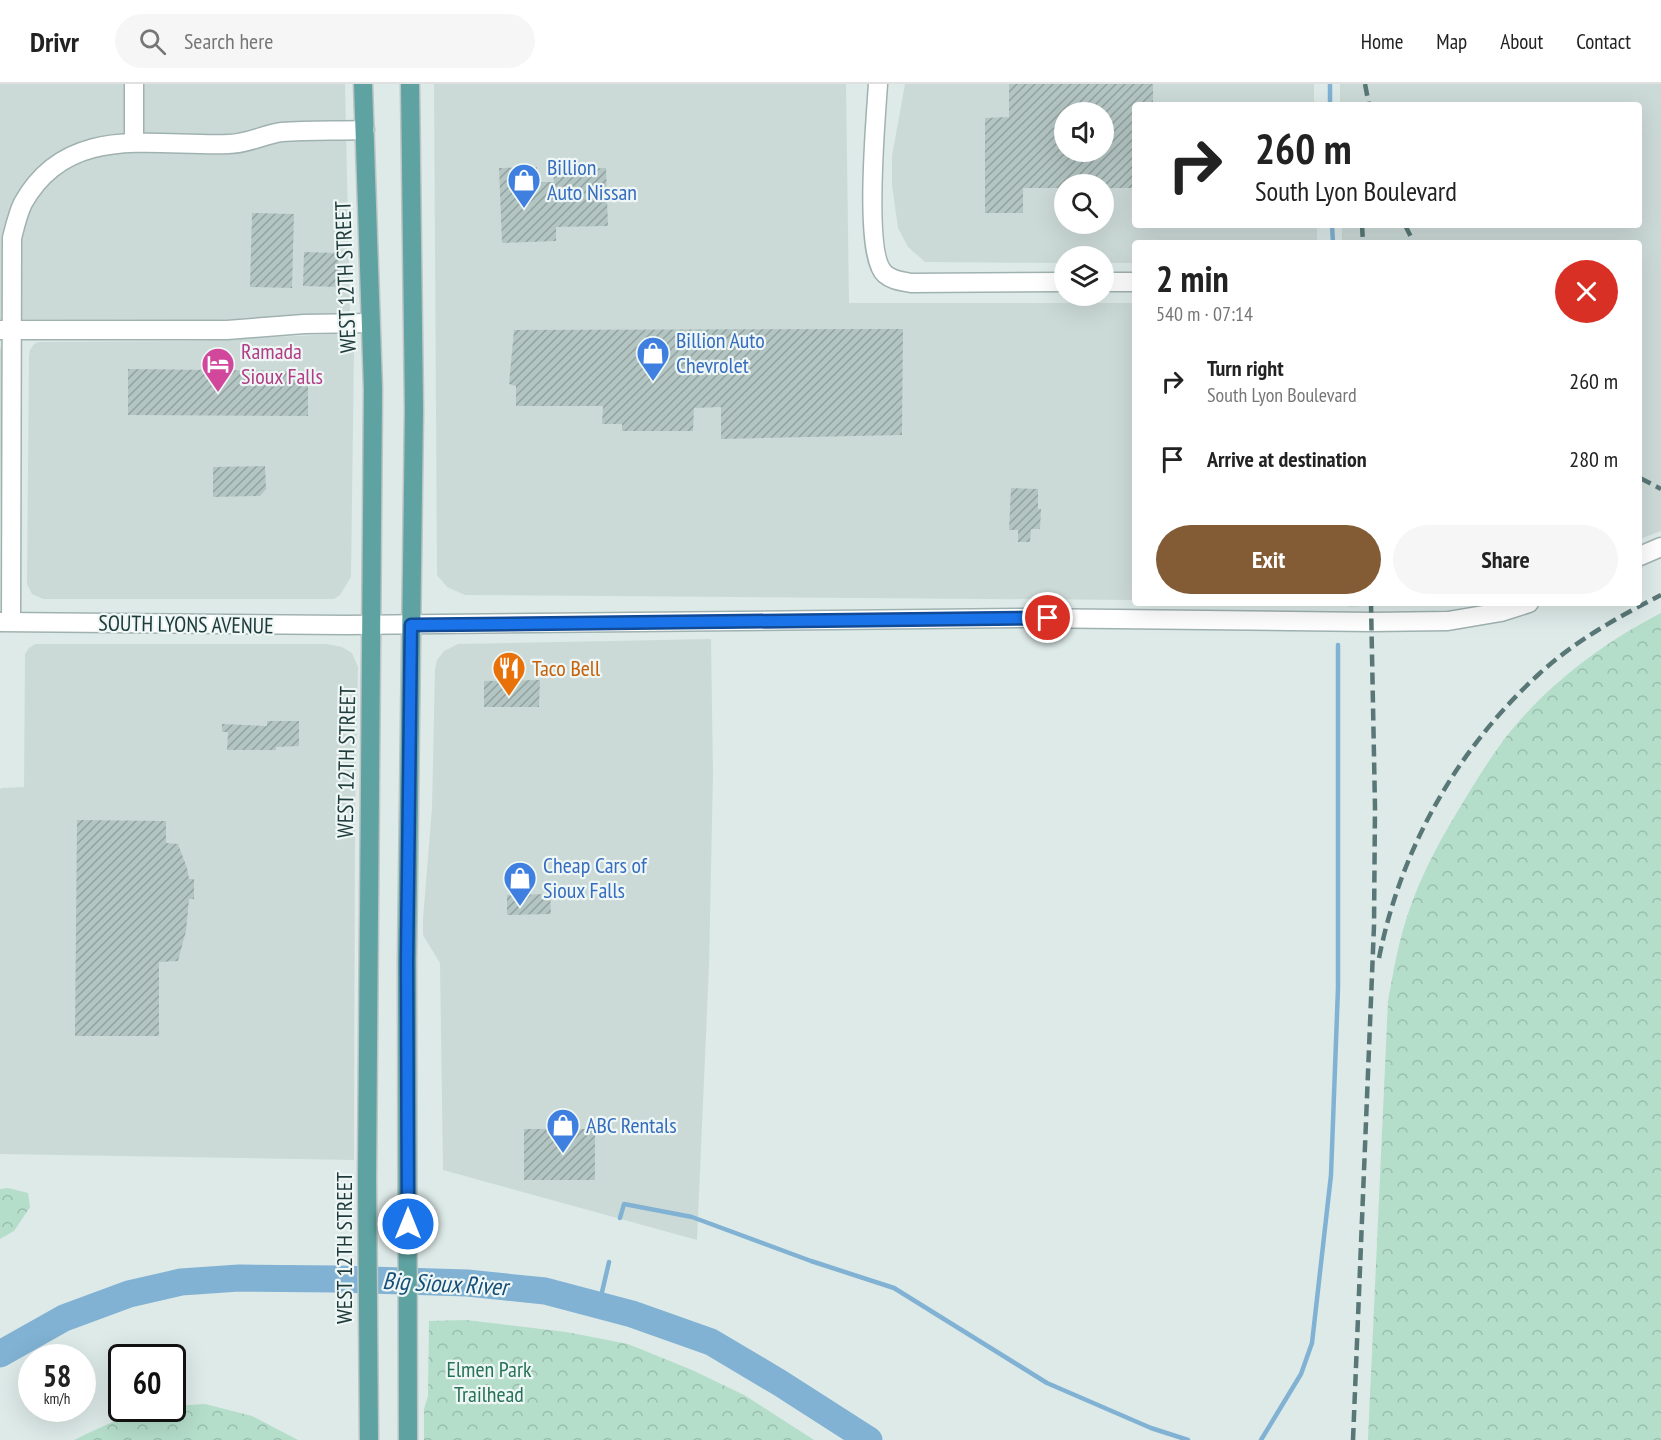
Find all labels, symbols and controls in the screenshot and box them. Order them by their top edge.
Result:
search box [115,14,535,68]
text: Drivr [30,23,79,60]
icon: search [136,25,169,58]
text: Search here [184,27,273,55]
text: Home [1361,28,1403,55]
text: Map [1436,28,1467,55]
text: About [1500,28,1543,55]
text: Contact [1576,28,1631,55]
map controls [1054,102,1114,306]
button: sound [1054,102,1114,162]
text: 260 m [1255,121,1352,176]
icon: right [1156,126,1234,204]
place label: Billion Auto Nissan [547,153,637,206]
shop icon: Billion Auto Nissan [506,162,542,209]
button: search [1054,174,1114,234]
text: South Lyon Boulevard [1255,174,1457,208]
street label: WEST 12TH STREET [328,200,362,353]
button: layers [1054,246,1114,306]
text: 2 min [1156,255,1229,302]
button: close [1555,260,1618,323]
text: 540 m · 07:14 [1156,301,1253,327]
place label: Billion Auto Chevrolet [676,326,765,379]
shop icon: Billion Auto Chevrolet [635,335,671,382]
place label: Ramada Sioux Falls [241,337,323,390]
hotel icon: Ramada Sioux Falls [200,346,236,393]
text: Turn right [1207,354,1284,382]
icon: right [1156,365,1189,398]
text: 260 m [1569,367,1618,395]
text: South Lyon Boulevard [1207,382,1357,408]
icon: arrive [1156,443,1189,476]
text: Arrive at destination [1207,445,1367,473]
text: 280 m [1569,445,1618,473]
button: Exit [1156,525,1381,594]
button: Share [1393,525,1618,594]
pin [1022,592,1073,643]
icon: arrive [1031,601,1064,634]
street label: SOUTH LYONS AVENUE [98,608,274,640]
restaurant icon: Taco Bell [491,650,527,697]
place label: Taco Bell [532,654,601,682]
street label: WEST 12TH STREET [331,686,361,838]
place label: Cheap Cars of Sioux Falls [543,851,648,904]
shop icon: Cheap Cars of Sioux Falls [502,860,538,907]
shop icon: ABC Rentals [545,1107,581,1154]
place label: ABC Rentals [586,1111,677,1139]
street label: WEST 12TH STREET [330,1172,358,1324]
position arrow [376,1192,440,1256]
water label: Big Sioux River [382,1265,512,1302]
speed limit sign: 60 [108,1344,186,1422]
park label: Elmen Park Trailhead [447,1355,532,1408]
text: 58 [43,1356,71,1395]
text: km/h [44,1389,70,1408]

